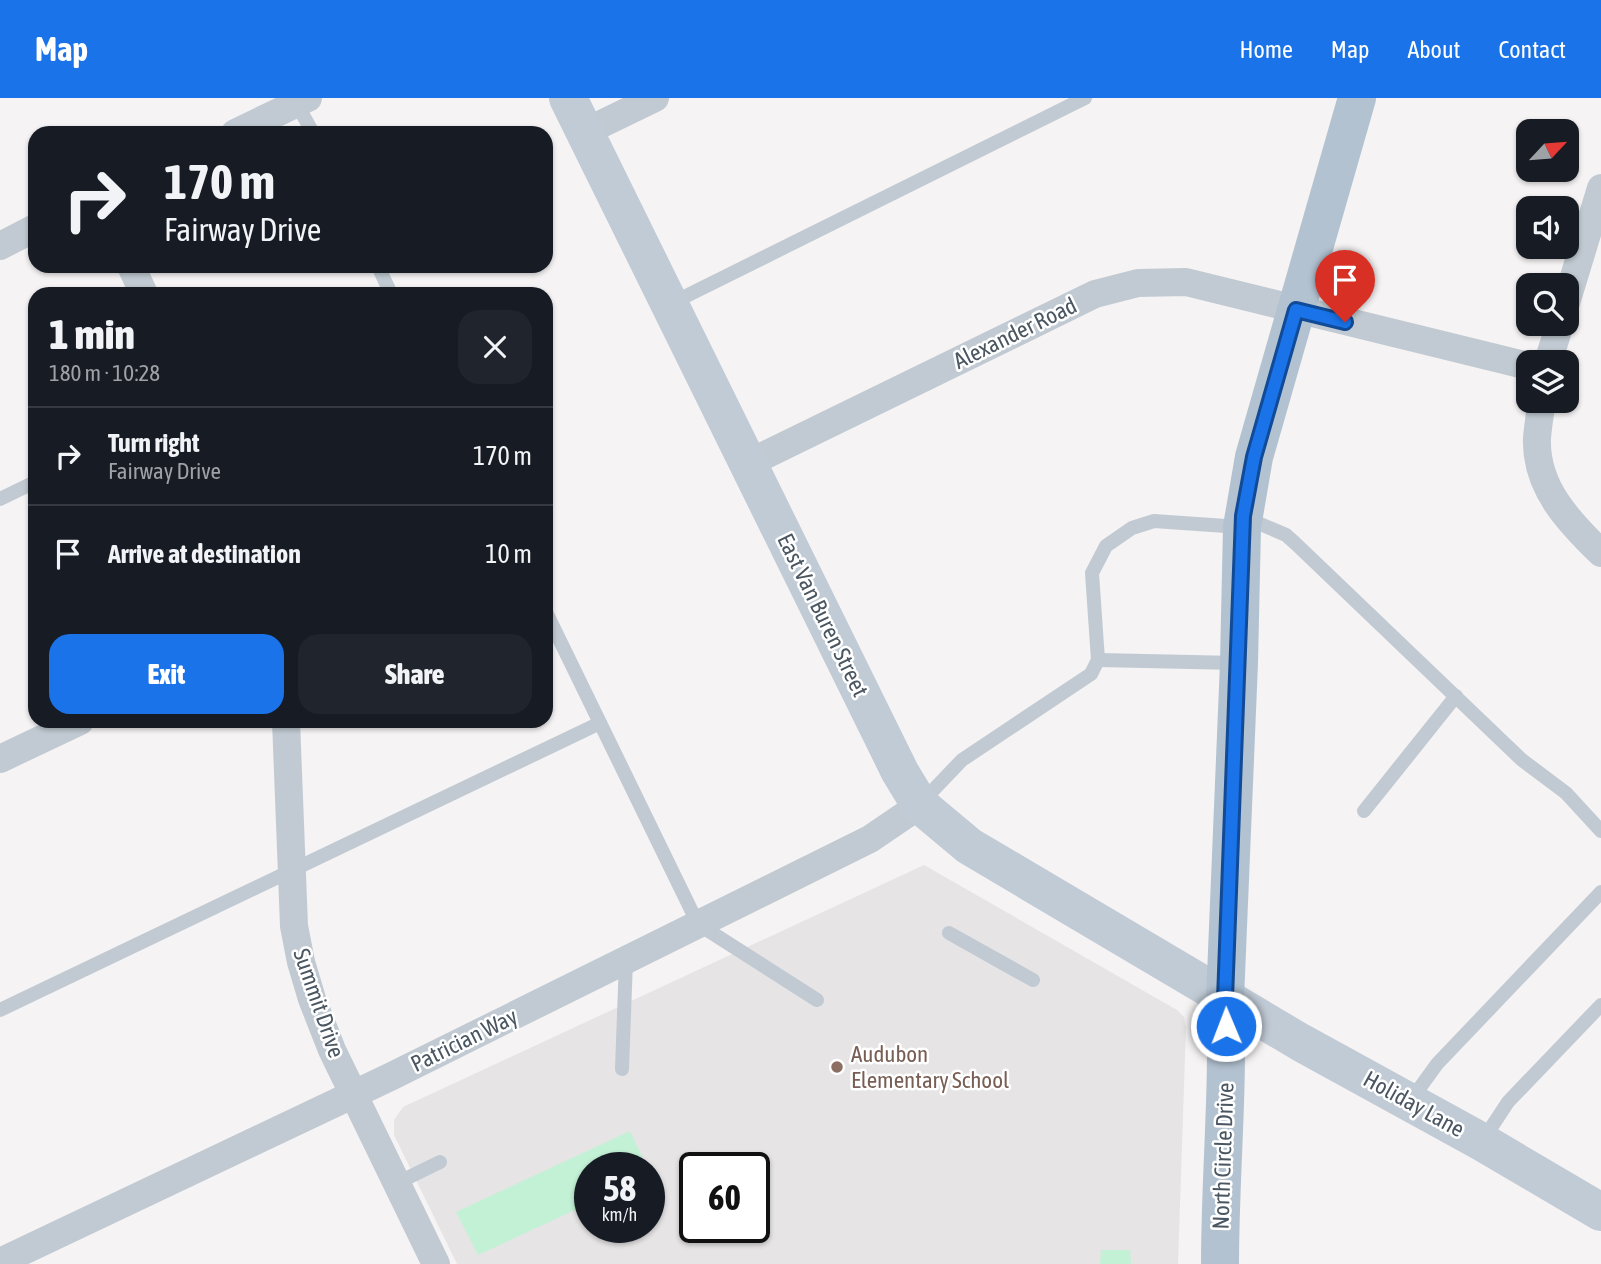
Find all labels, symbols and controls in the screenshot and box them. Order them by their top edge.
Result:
text: Map [35,30,88,68]
text: Home [1239,36,1293,63]
text: Map [1331,36,1369,63]
text: About [1407,36,1460,63]
text: Contact [1498,36,1566,63]
north arrow [1516,119,1578,182]
map controls [1516,119,1579,413]
text: 170 m [164,153,275,209]
icon: right [49,154,140,245]
button: sound [1516,196,1579,259]
text: Fairway Drive [164,211,321,248]
pin [1315,250,1375,322]
icon: arrive [1326,261,1364,299]
button: search [1516,273,1579,336]
street label: Alexander Road [949,292,1081,374]
text: 1 min [49,310,135,358]
button: close [458,310,532,384]
button: layers [1516,350,1579,413]
text: 180 m · 10:28 [49,360,160,386]
text: Turn right [108,428,199,458]
icon: right [49,437,87,475]
text: 170 m [473,441,532,471]
text: Fairway Drive [108,458,221,484]
street label: East Van Buren Street [772,529,874,701]
icon: arrive [49,535,87,573]
text: Arrive at destination [108,539,301,569]
text: 10 m [485,539,532,569]
button: Exit [49,634,284,714]
button: Share [298,634,532,714]
street label: Summit Drive [288,945,350,1061]
position arrow [1189,989,1263,1063]
street label: Patrician Way [407,1003,521,1077]
place label: Audubon Elementary School [851,1041,1009,1093]
marker: Audubon Elementary School [829,1059,845,1075]
street label: Holiday Lane [1359,1066,1469,1142]
street label: North Circle Drive [1207,1082,1239,1230]
speed limit sign: 60 [679,1152,770,1243]
text: 58 [603,1168,636,1208]
text: km/h [602,1204,637,1225]

